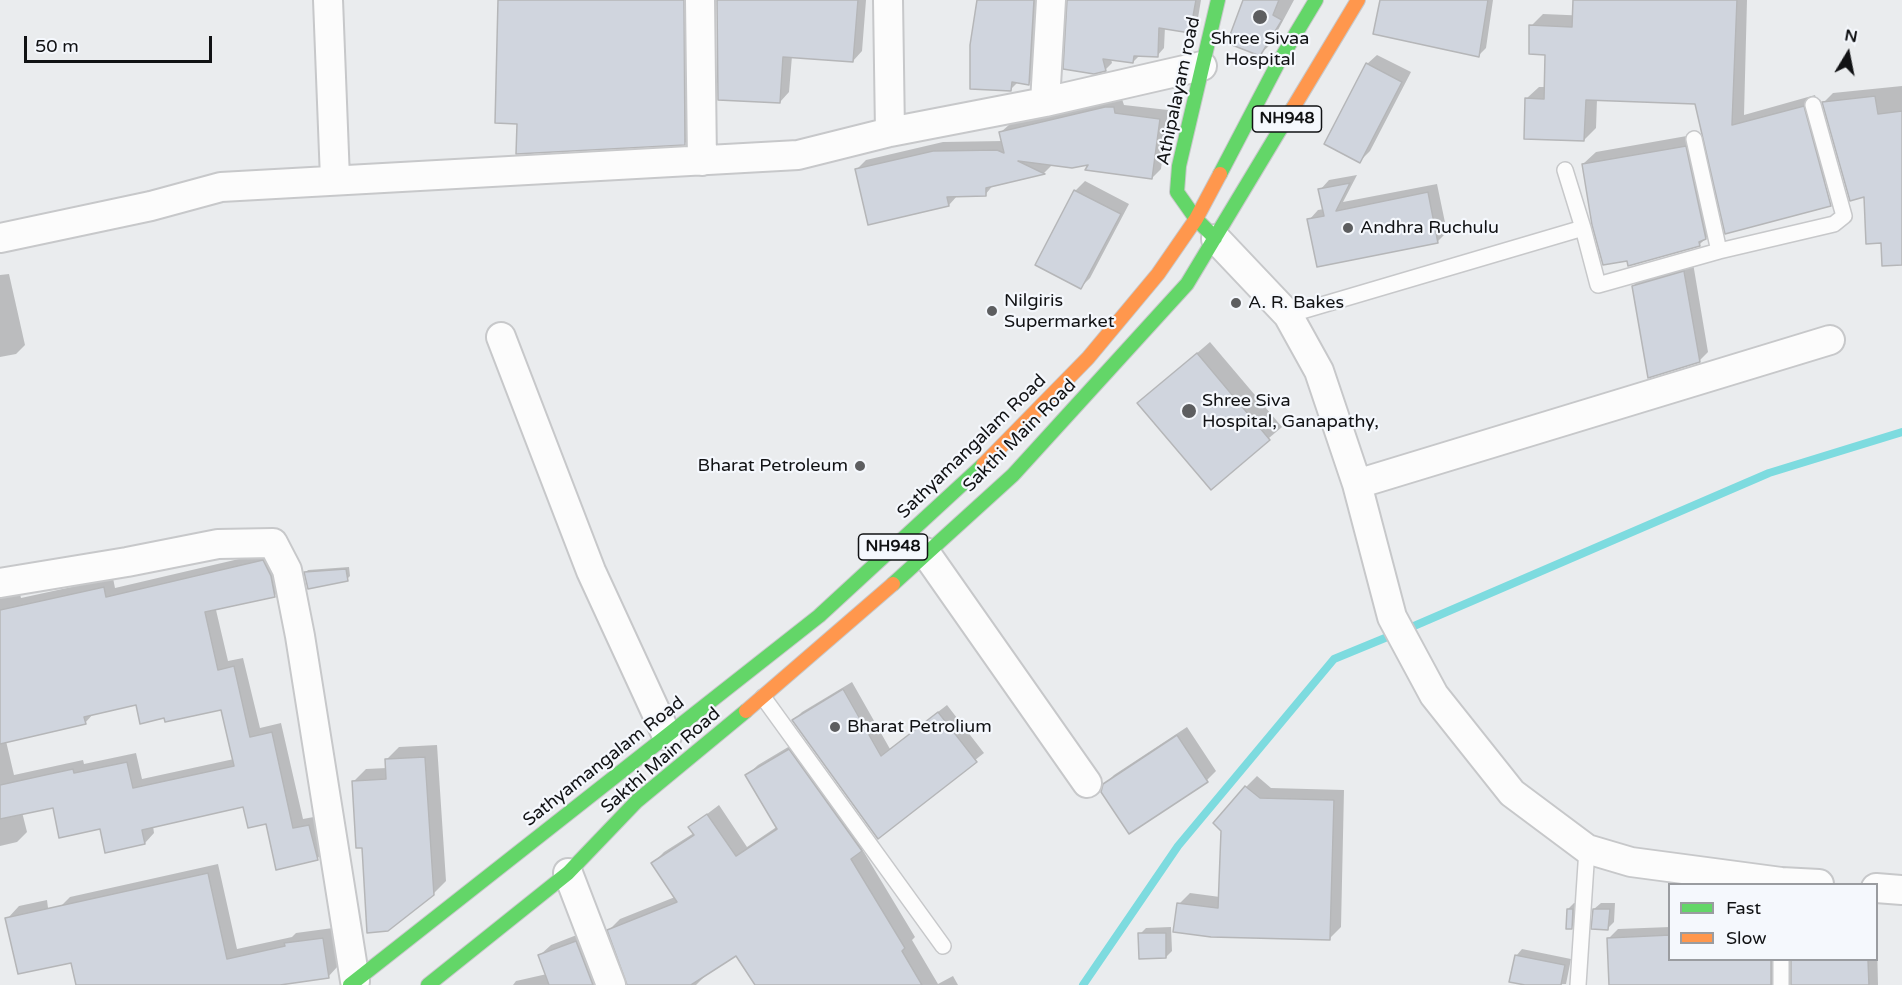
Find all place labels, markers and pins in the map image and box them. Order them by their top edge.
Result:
marker: Shree Sivaa Hospital [1251,8,1269,26]
place label: Shree Sivaa Hospital [1211,28,1309,70]
place label: Andhra Ruchulu [1360,217,1499,239]
marker: Andhra Ruchulu [1341,221,1355,235]
place label: Nilgiris Supermarket [1004,290,1115,332]
place label: A. R. Bakes [1248,292,1344,314]
marker: A. R. Bakes [1229,296,1243,310]
marker: Nilgiris Supermarket [985,304,999,318]
place label: Shree Siva Hospital, Ganapathy, [1202,390,1379,432]
marker: Shree Siva Hospital, Ganapathy, [1180,402,1198,420]
place label: Bharat Petroleum [698,455,848,477]
marker: Bharat Petroleum [853,459,867,473]
place label: Bharat Petrolium [847,716,992,738]
marker: Bharat Petrolium [828,720,842,734]

